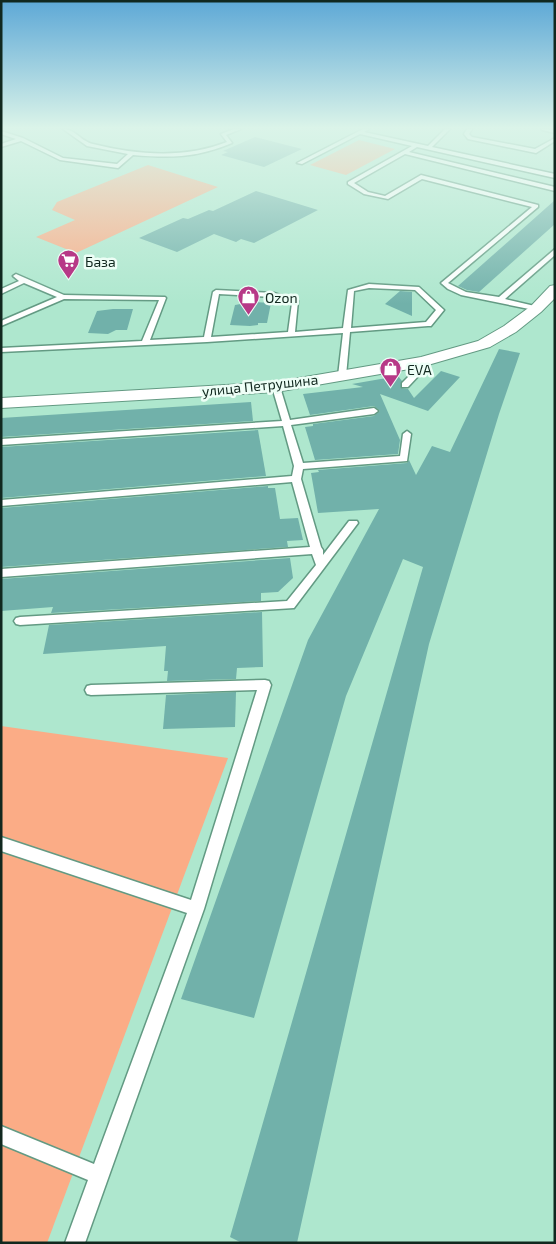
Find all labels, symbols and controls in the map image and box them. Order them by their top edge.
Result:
supermarket icon: База [57,249,81,280]
place label: База [85,253,116,270]
shop icon: Ozon [237,285,261,316]
place label: Ozon [265,289,298,306]
shop icon: EVA [379,357,403,388]
place label: EVA [407,361,432,378]
street label: улица Петрушина [201,370,319,400]

